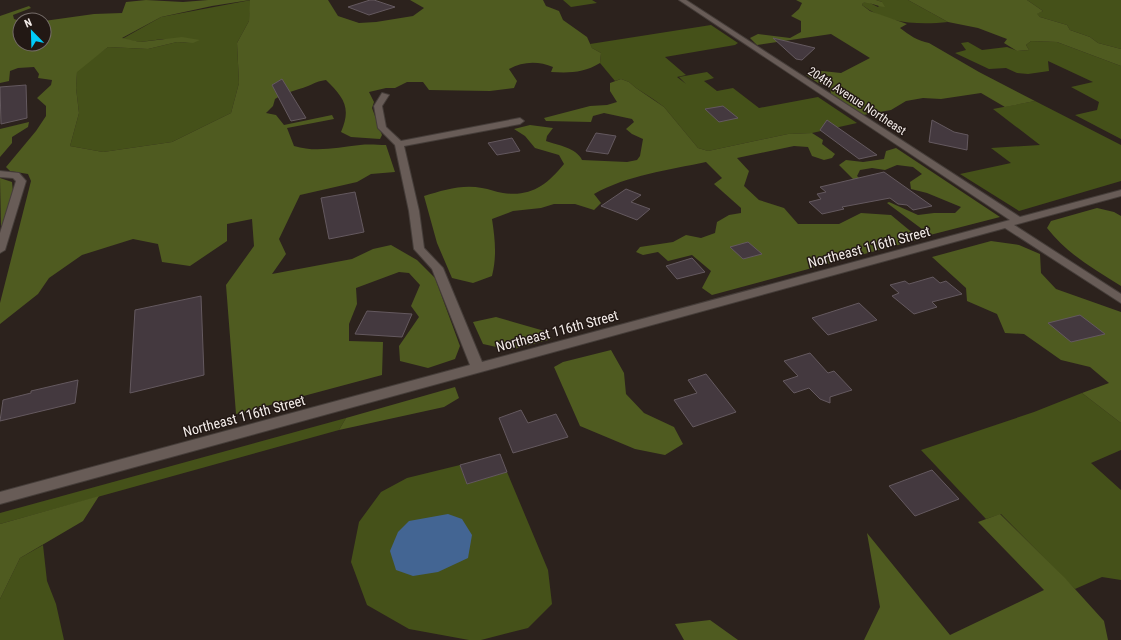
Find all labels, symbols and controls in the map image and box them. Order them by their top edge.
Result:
north arrow [12,12,52,52]
text: N [23,16,34,31]
street label: 204th Avenue Northeast [805,64,909,138]
street label: Northeast 116th Street [806,223,932,271]
street label: Northeast 116th Street [494,307,620,355]
street label: Northeast 116th Street [181,392,307,440]

